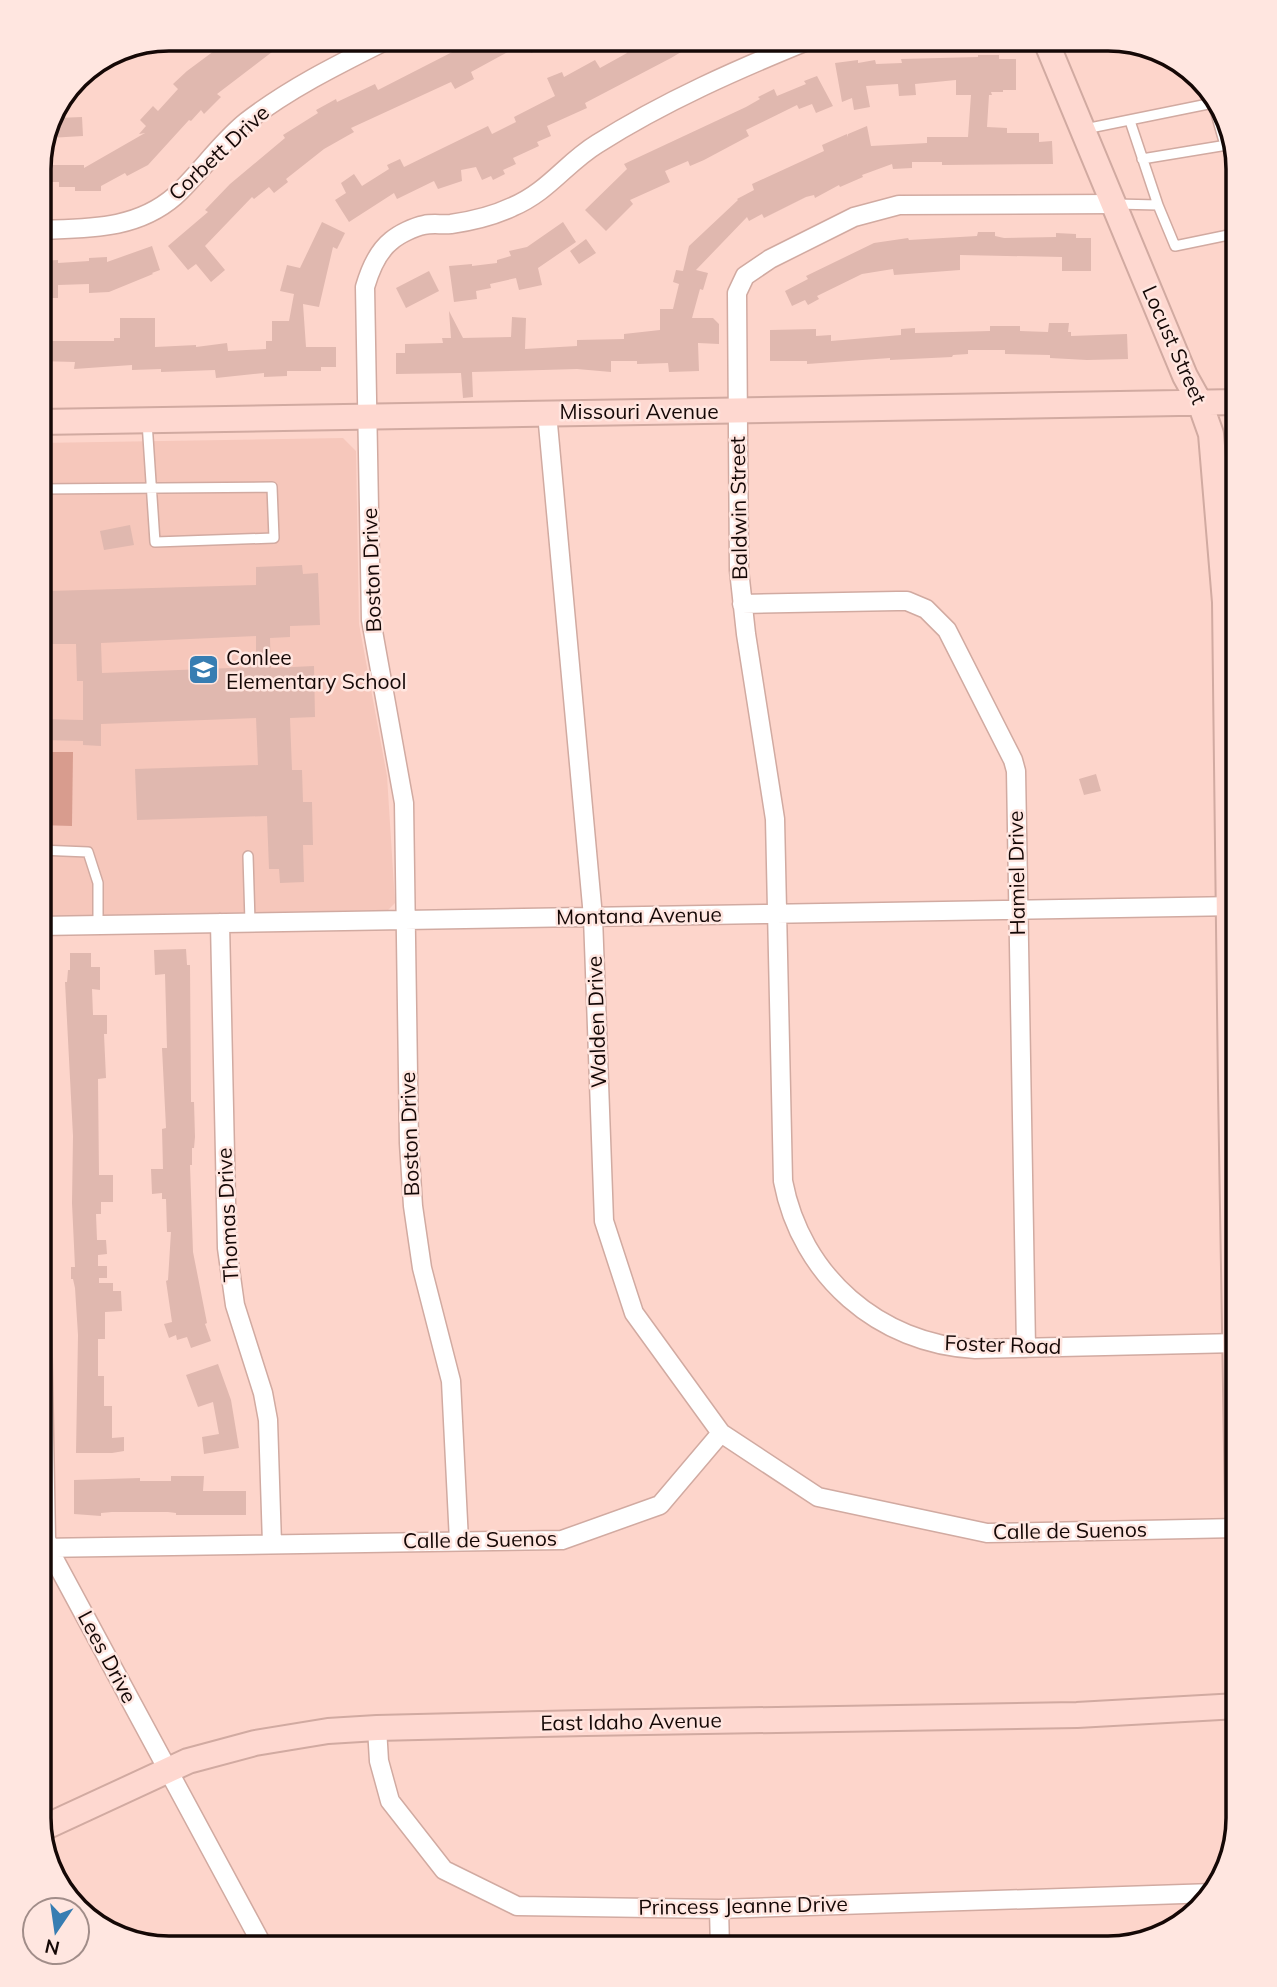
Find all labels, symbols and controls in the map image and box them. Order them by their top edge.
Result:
street label: Corbett Drive [163,99,274,205]
street label: Locust Street [1137,281,1213,408]
street label: Missouri Avenue [559,398,719,424]
street label: Baldwin Street [724,436,752,580]
street label: Boston Drive [356,507,386,633]
place label: Conlee Elementary School [226,644,407,694]
school or university icon: Conlee Elementary School [186,653,220,687]
street label: Hamiel Drive [1002,810,1030,936]
street label: Montana Avenue [556,901,722,929]
street label: Walden Drive [581,955,611,1089]
street label: Boston Drive [394,1071,424,1197]
street label: Thomas Drive [210,1147,244,1283]
street label: Foster Road [944,1329,1062,1359]
street label: Calle de Suenos [993,1516,1147,1544]
street label: Calle de Suenos [403,1525,557,1553]
street label: Lees Drive [73,1606,143,1707]
street label: East Idaho Avenue [540,1706,722,1736]
street label: Princess Jeanne Drive [638,1890,848,1920]
north arrow [21,1896,91,1966]
text: N [42,1934,62,1961]

